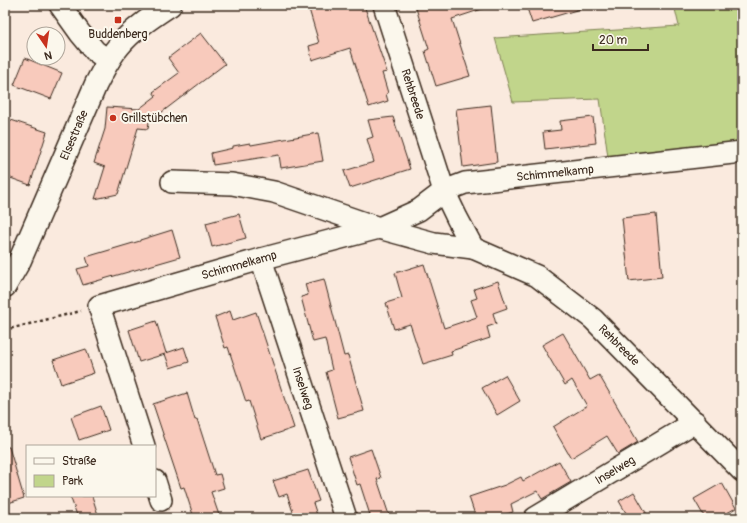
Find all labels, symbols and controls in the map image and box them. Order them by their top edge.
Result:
marker: Buddenberg [113,15,123,25]
north arrow [26,26,66,66]
scale bar [593,26,648,52]
place label: Buddenberg [88,27,148,42]
text: 20 m [599,33,628,48]
text: N [43,48,53,63]
street label: Rehbreede [397,67,428,121]
street label: Elsestraße [57,108,92,162]
place label: Grillstübchen [121,111,188,126]
marker: Grillstübchen [108,113,118,123]
street label: Schimmelkamp [516,162,595,185]
street label: Schimmelkamp [200,247,279,283]
street label: Rehbreede [595,322,642,369]
street label: Inselweg [289,365,316,411]
legend [26,445,156,497]
street label: Inselweg [592,453,638,488]
text: Straße [62,454,96,469]
text: Park [62,474,83,489]

